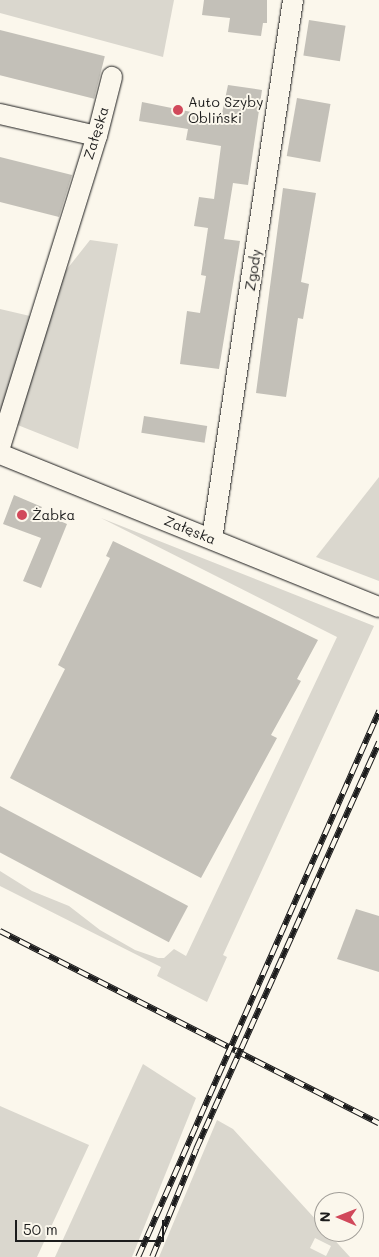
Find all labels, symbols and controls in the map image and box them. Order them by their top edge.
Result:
place label: Auto Szyby Obliński [188,94,263,126]
marker: Auto Szyby Obliński [172,104,184,116]
street label: Załęska [80,105,112,161]
street label: Zgody [241,248,265,292]
place label: Żabka [32,507,75,523]
marker: Żabka [16,509,28,521]
street label: Załęska [162,512,218,548]
north arrow [314,1192,364,1242]
scale bar [18,1210,166,1242]
text: N [315,1211,334,1222]
text: 50 m [23,1219,58,1239]

